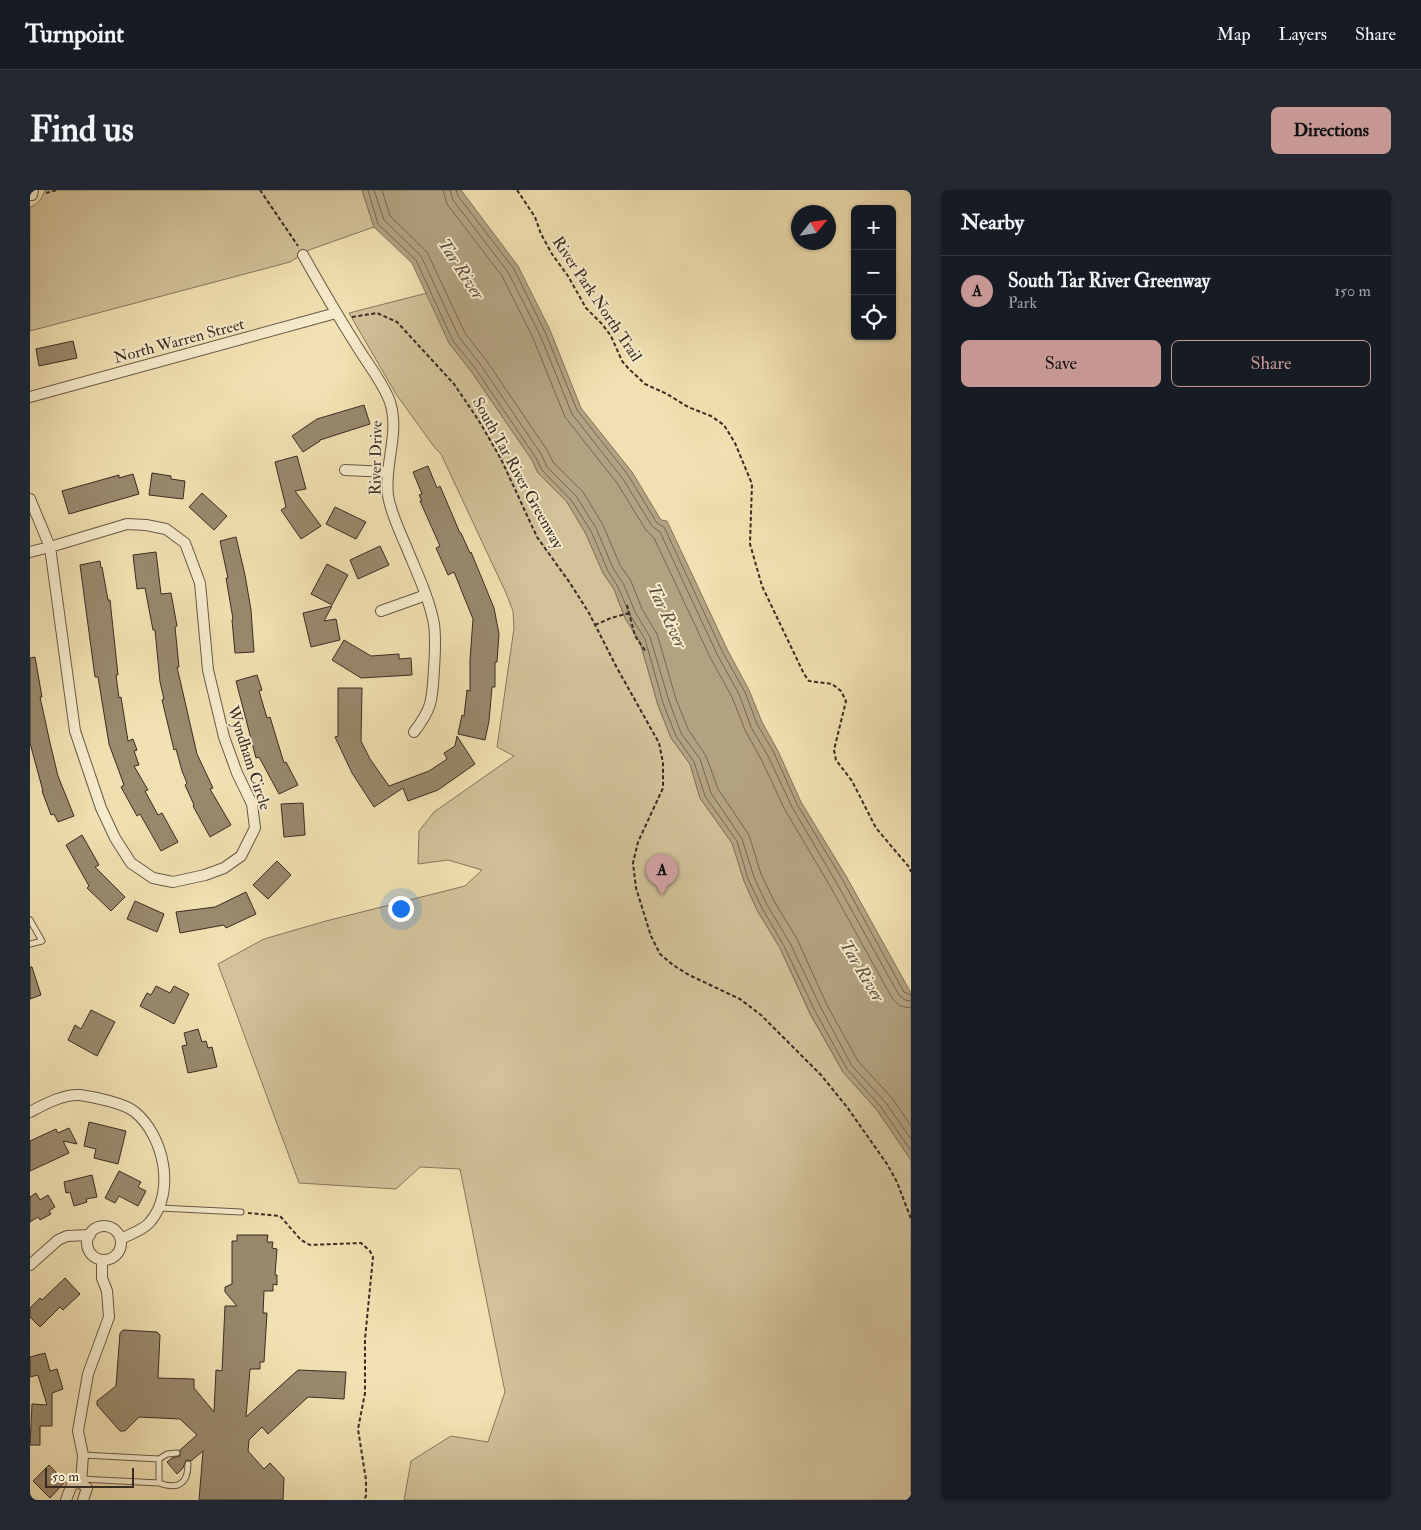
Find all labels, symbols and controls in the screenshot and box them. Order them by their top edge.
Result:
text: Turnpoint [25,19,124,50]
text: Map [1217,23,1251,46]
text: Layers [1279,23,1327,46]
text: Share [1355,23,1396,46]
button: Directions [1271,107,1391,154]
text: Find us [30,108,134,152]
north arrow [791,205,836,250]
map controls [851,205,896,340]
button: + [851,205,896,250]
text: Nearby [961,209,1024,236]
street label: River Park North Trail [548,233,646,365]
water label: Tar River [433,234,490,305]
button: − [851,250,896,295]
text: South Tar River Greenway [1008,269,1210,293]
text: A [972,281,982,301]
text: 150 m [1334,281,1371,301]
text: Park [1008,293,1037,313]
button: locate [851,295,896,340]
street label: North Warren Street [111,314,247,368]
button: Save [961,340,1161,387]
button: Share [1171,340,1371,387]
street label: South Tar River Greenway [468,394,568,553]
street label: River Drive [365,420,387,496]
water label: Tar River [642,580,693,653]
street label: Wyndham Circle [222,702,275,813]
pin: A [646,854,678,895]
your location [388,896,414,922]
water label: Tar River [834,936,890,1008]
scale bar [45,1465,134,1488]
text: 50 m [52,1468,79,1485]

